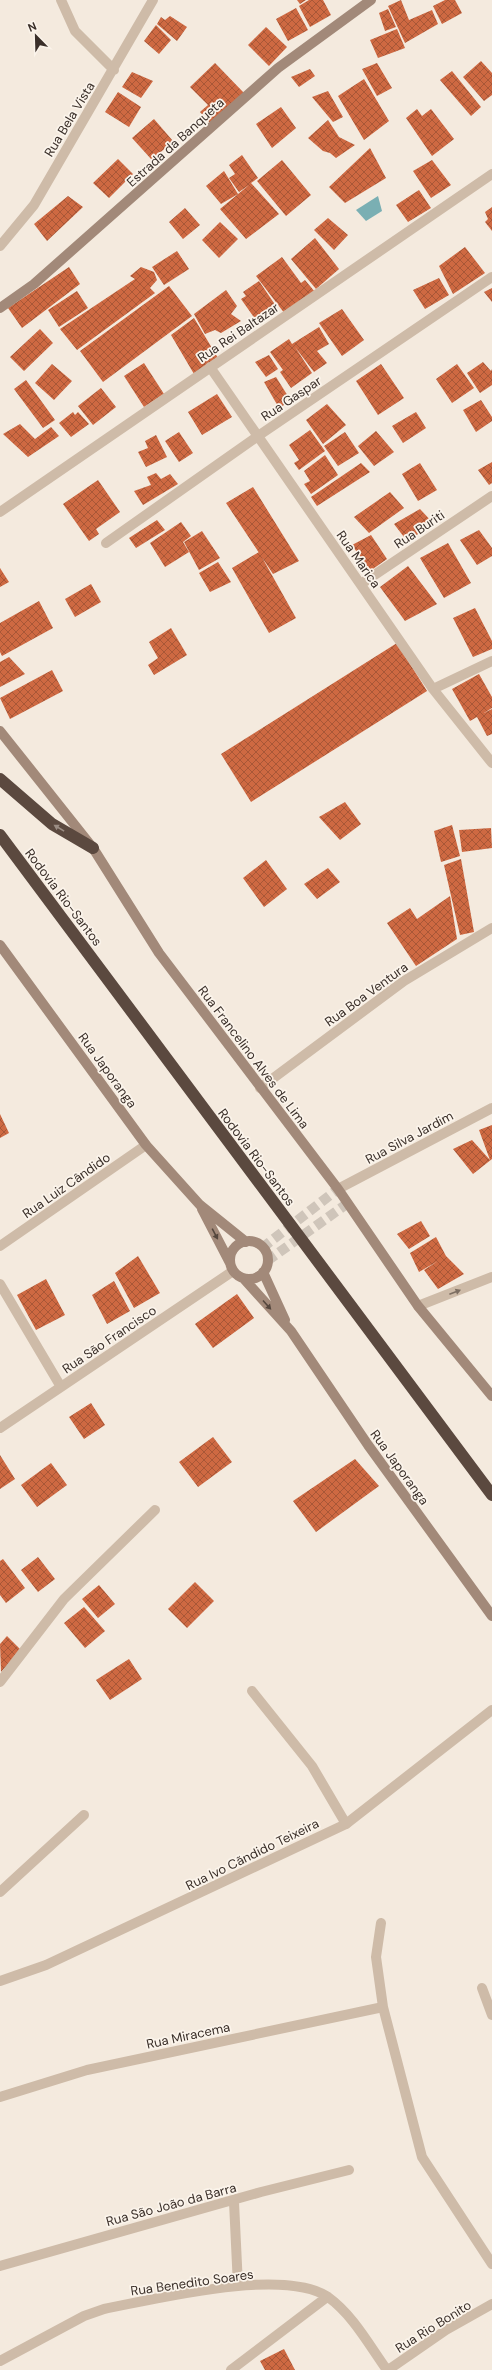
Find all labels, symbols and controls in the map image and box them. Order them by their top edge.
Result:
north arrow [16,16,56,56]
text: N [26,19,39,35]
street label: Rua Bela Vista [40,79,98,160]
street label: Estrada da Banqueta [123,94,228,191]
street label: Rua Rei Baltazar [194,299,282,366]
street label: Rua Gaspar [258,372,325,425]
street label: Rua Buriti [391,506,448,552]
street label: Rua Marica [333,527,385,591]
one-way arrow [53,824,65,831]
street label: Rodovia Rio-Santos [21,845,106,949]
street label: Rua Boa Ventura [321,958,411,1030]
street label: Rua Francelino Alves de Lima [194,982,313,1132]
street label: Rua Japoranga [75,1029,141,1111]
street label: Rodovia Rio-Santos [214,1105,299,1209]
street label: Rua Silva Jardim [362,1107,456,1168]
street label: Rua Luiz Cândido [19,1149,114,1222]
one-way arrow [212,1228,218,1240]
one-way arrow [449,1288,461,1294]
one-way arrow [262,1300,271,1309]
street label: Rua São Francisco [59,1301,160,1377]
street label: Rua Japoranga [367,1426,433,1508]
street label: Rua Ivo Cãndido Teixeira [183,1815,322,1894]
street label: Rua Miracema [145,2018,232,2053]
street label: Rua São João da Barra [104,2179,238,2230]
street label: Rua Benedito Soares [130,2265,255,2300]
street label: Rua Rio Bonito [392,2296,475,2357]

